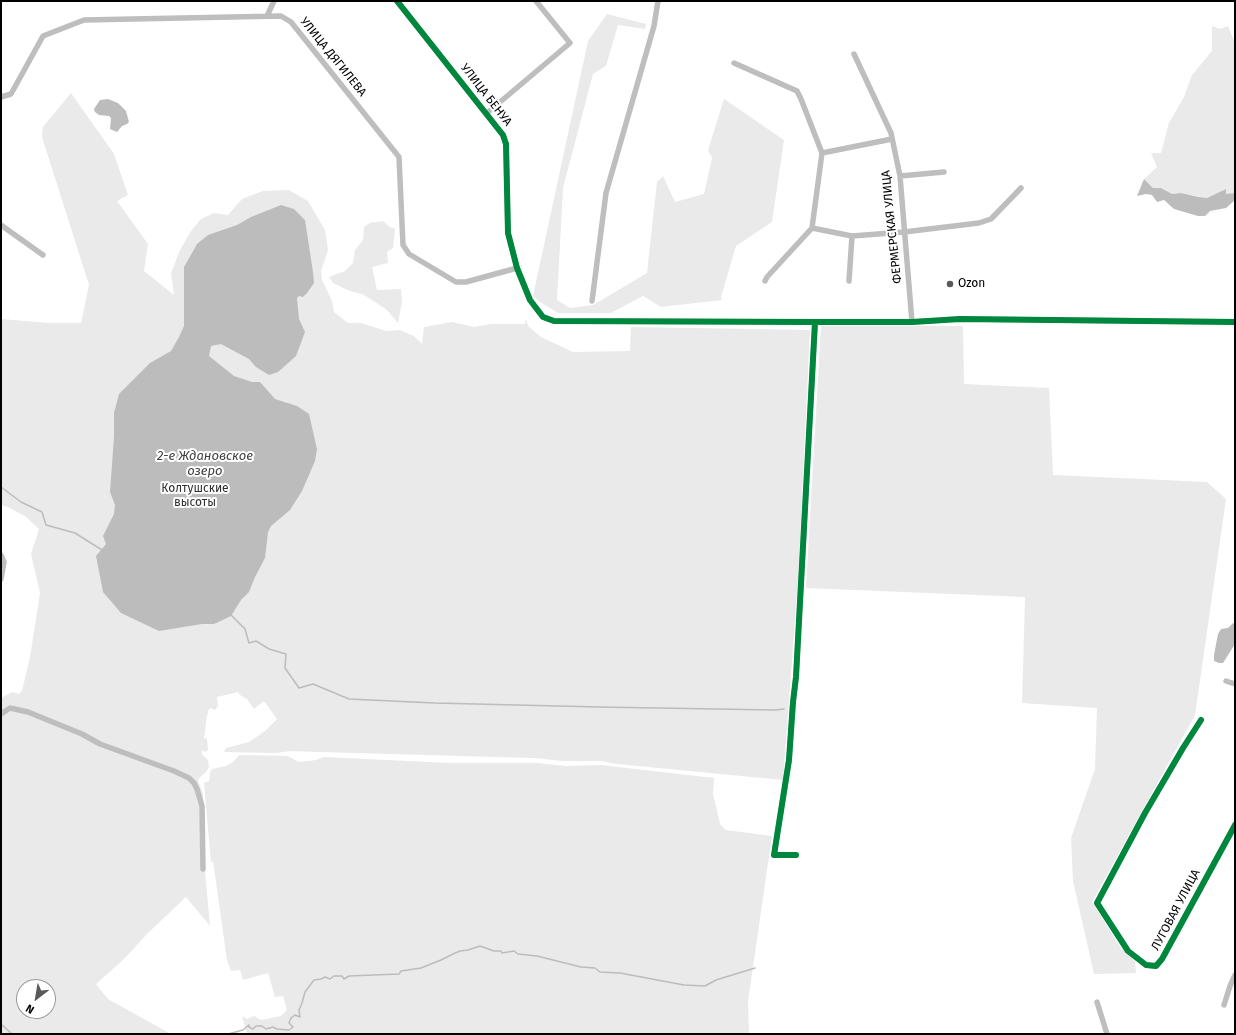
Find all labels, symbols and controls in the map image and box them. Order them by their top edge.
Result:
street label: УЛИЦА ДЯГИЛЕВА [297,15,369,99]
street label: УЛИЦА БЕНУА [457,61,515,129]
street label: ФЕРМЕРСКАЯ УЛИЦА [879,170,905,284]
place label: Ozon [958,277,985,291]
marker: Ozon [945,279,955,289]
water label: 2-е Ждановское озеро [157,448,253,479]
park label: Колтушские высоты [161,482,229,510]
street label: ЛУГОВАЯ УЛИЦА [1149,867,1203,953]
north arrow [16,979,56,1019]
text: N [24,1001,37,1016]

